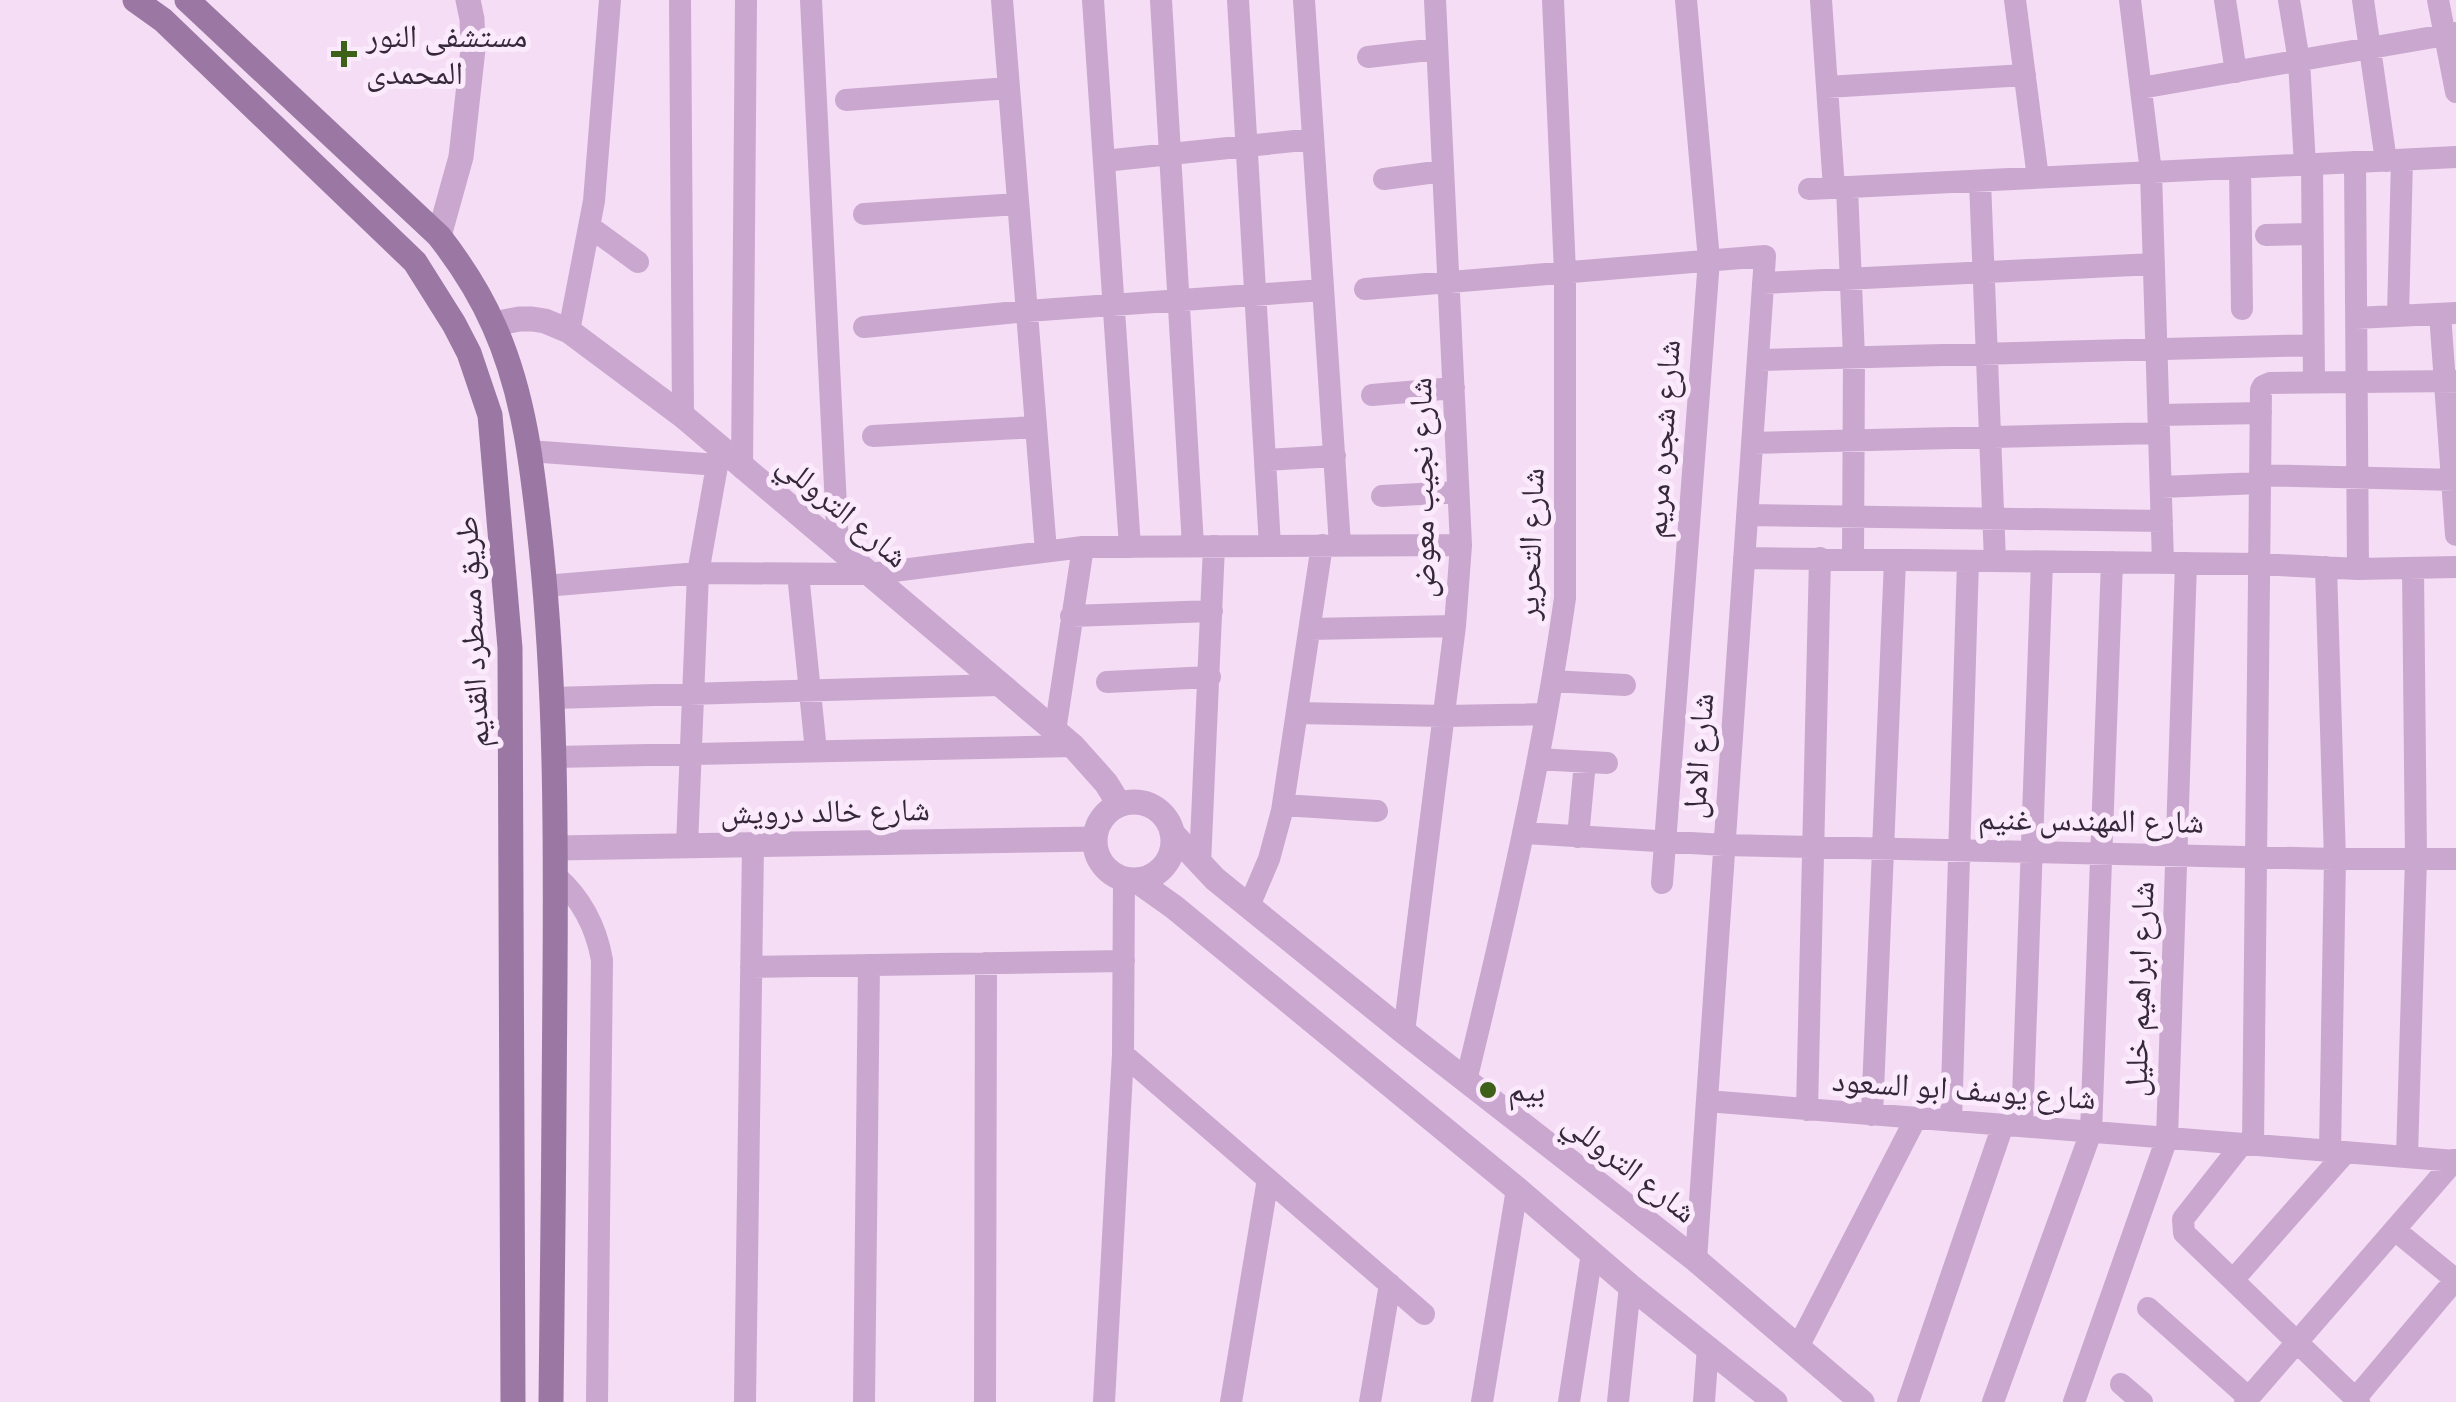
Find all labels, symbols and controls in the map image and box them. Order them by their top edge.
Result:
place label: مستشفى النور المحمدى [365,14,527,94]
marker: مستشفى النور المحمدى [331,41,357,67]
street label: شارع شجره مريم [1633,338,1690,540]
street label: شارع نجيب معوض [1398,377,1445,599]
street label: شارع التروللي [766,442,918,580]
street label: شارع التحرير [1505,467,1554,622]
street label: طريق مسطرد القديم [444,515,499,749]
street label: شارع الامل [1672,692,1723,820]
street label: شارع خالد درويش [720,787,930,834]
street label: شارع المهندس غنيم [1978,796,2204,843]
street label: شارع ابراهيم خليل [2113,880,2164,1098]
street label: شارع يوسف ابو السعود [1831,1058,2097,1119]
place label: بيم [1508,1068,1545,1111]
marker: بيم [1477,1079,1499,1101]
street label: شارع التروللي [1552,1101,1706,1236]

